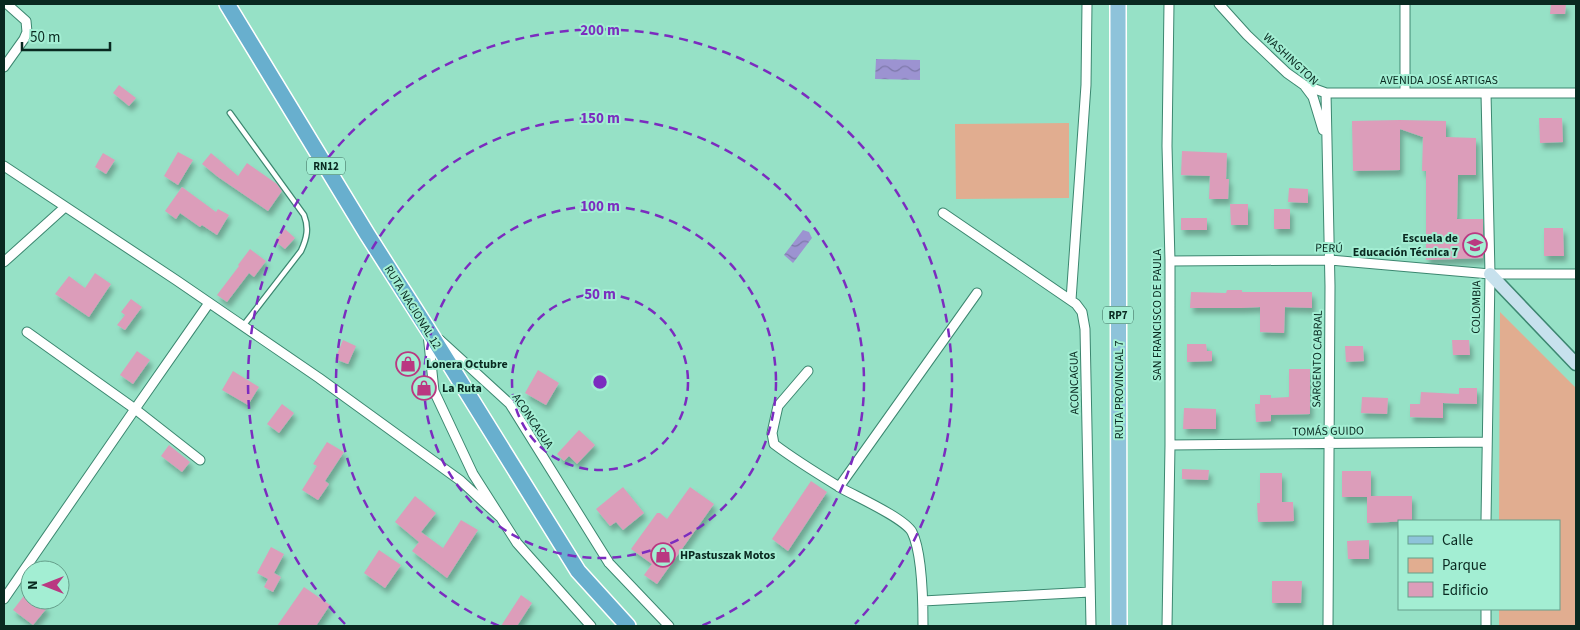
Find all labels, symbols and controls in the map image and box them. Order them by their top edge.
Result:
scale bar [22,20,110,52]
text: 200 m [580,20,620,41]
text: 50 m [30,27,60,48]
street label: WASHINGTON [1259,29,1322,90]
street label: AVENIDA JOSÉ ARTIGAS [1380,72,1498,89]
text: 150 m [580,108,620,129]
road number: RN12 [307,158,345,175]
text: 100 m [580,196,620,217]
place label: Escuela de Educación Técnica 7 [1353,230,1458,261]
school or university icon: Escuela de Educación Técnica 7 [1462,232,1488,258]
street label: PERÚ [1315,240,1343,257]
street label: SAN FRANCISCO DE PAULA [1149,248,1166,381]
street label: RUTA NACIONAL 12 [380,262,445,353]
street label: COLOMBIA [1468,280,1485,334]
text: 50 m [584,284,616,305]
road number: RP7 [1103,306,1133,324]
street label: SARGENTO CABRAL [1308,310,1327,408]
street label: RUTA PROVINCIAL 7 [1111,341,1128,439]
shop icon: Lonera Octubre [395,351,421,377]
street label: ACONCAGUA [1065,351,1084,415]
place label: Lonera Octubre [426,356,508,373]
centre of rings [591,373,609,391]
shop icon: La Ruta [411,375,437,401]
place label: La Ruta [442,380,482,397]
street label: ACONCAGUA [508,390,558,453]
street label: TOMÁS GUIDO [1292,422,1364,441]
legend [1398,520,1560,610]
text: Calle [1442,530,1473,551]
shop icon: HPastuszak Motos [650,542,676,568]
place label: HPastuszak Motos [680,547,775,564]
text: Parque [1442,555,1486,576]
north arrow [20,560,70,610]
text: N [23,580,43,590]
text: Edificio [1442,580,1489,601]

